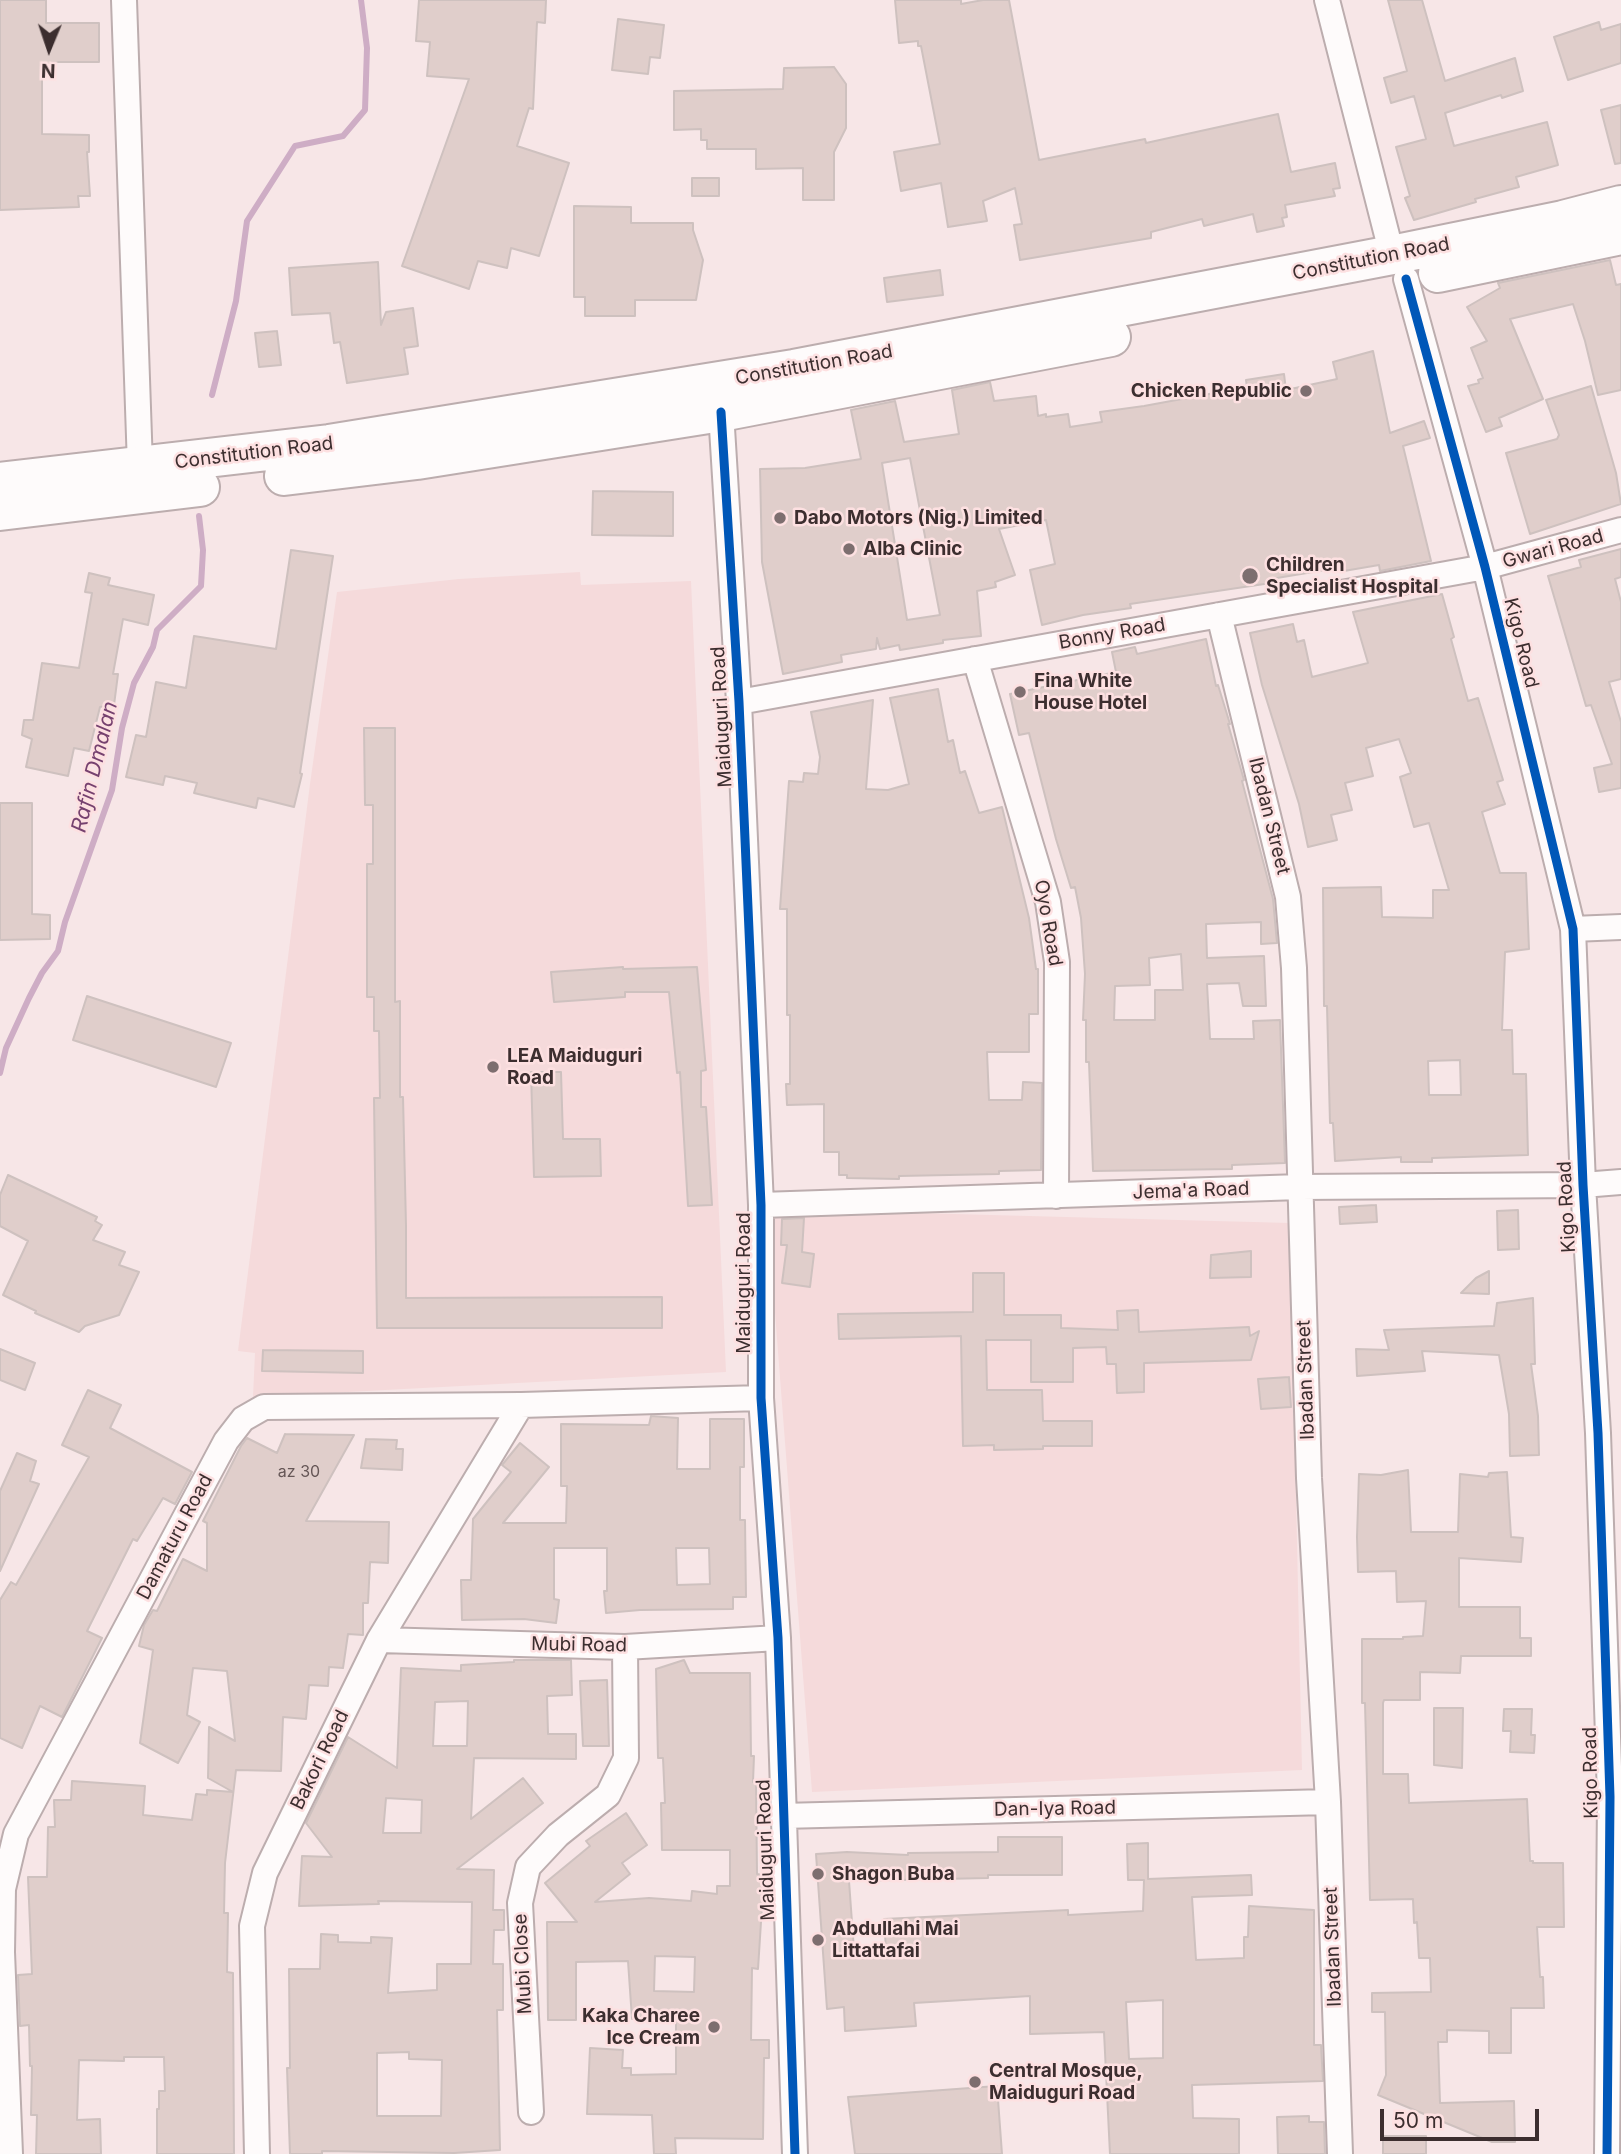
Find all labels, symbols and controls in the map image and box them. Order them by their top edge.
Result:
north arrow [14,14,84,84]
text: N [41,59,56,82]
street label: Constitution Road [1291,233,1451,285]
street label: Constitution Road [734,340,894,390]
place label: Chicken Republic [1131,380,1292,402]
marker: Chicken Republic [1298,383,1314,399]
street label: Constitution Road [174,432,334,474]
place label: Dabo Motors (Nig.) Limited [794,507,1043,529]
marker: Dabo Motors (Nig.) Limited [772,510,788,526]
street label: Gwari Road [1500,525,1606,573]
place label: Alba Clinic [863,538,963,560]
marker: Alba Clinic [841,541,857,557]
place label: Children Specialist Hospital [1266,554,1438,598]
marker: Children Specialist Hospital [1240,566,1260,586]
street label: Kigo Road [1499,596,1543,690]
street label: Bonny Road [1057,613,1167,655]
street label: Maiduguri Road [707,646,737,788]
place label: Fina White House Hotel [1034,670,1147,714]
marker: Fina White House Hotel [1012,684,1028,700]
water label: Rafin Dmalan [67,699,123,835]
street label: Ibadan Street [1243,755,1295,877]
street label: Oyo Road [1029,878,1067,968]
place label: LEA Maiduguri Road [507,1045,643,1089]
marker: LEA Maiduguri Road [485,1059,501,1075]
street label: Kigo Road [1553,1161,1581,1253]
street label: Jema'a Road [1132,1178,1250,1204]
street label: Maiduguri Road [733,1212,755,1354]
street label: Ibadan Street [1293,1320,1319,1440]
house number: az 30 [278,1462,320,1482]
street label: Damaturu Road [132,1470,218,1604]
street label: Mubi Road [531,1633,627,1657]
street label: Bakori Road [286,1707,354,1813]
street label: Kigo Road [1579,1727,1603,1819]
street label: Maiduguri Road [752,1779,780,1921]
street label: Dan-Iya Road [994,1797,1116,1821]
place label: Shagon Buba [832,1863,955,1885]
marker: Shagon Buba [810,1866,826,1882]
street label: Ibadan Street [1320,1887,1346,2007]
street label: Mubi Close [509,1913,537,2015]
place label: Abdullahi Mai Littattafai [832,1918,959,1962]
marker: Abdullahi Mai Littattafai [810,1932,826,1948]
place label: Kaka Charee Ice Cream [582,2005,700,2049]
marker: Kaka Charee Ice Cream [706,2019,722,2035]
place label: Central Mosque, Maiduguri Road [989,2060,1143,2104]
marker: Central Mosque, Maiduguri Road [967,2074,983,2090]
scale bar [1383,2094,1542,2138]
text: 50 m [1393,2108,1443,2133]

